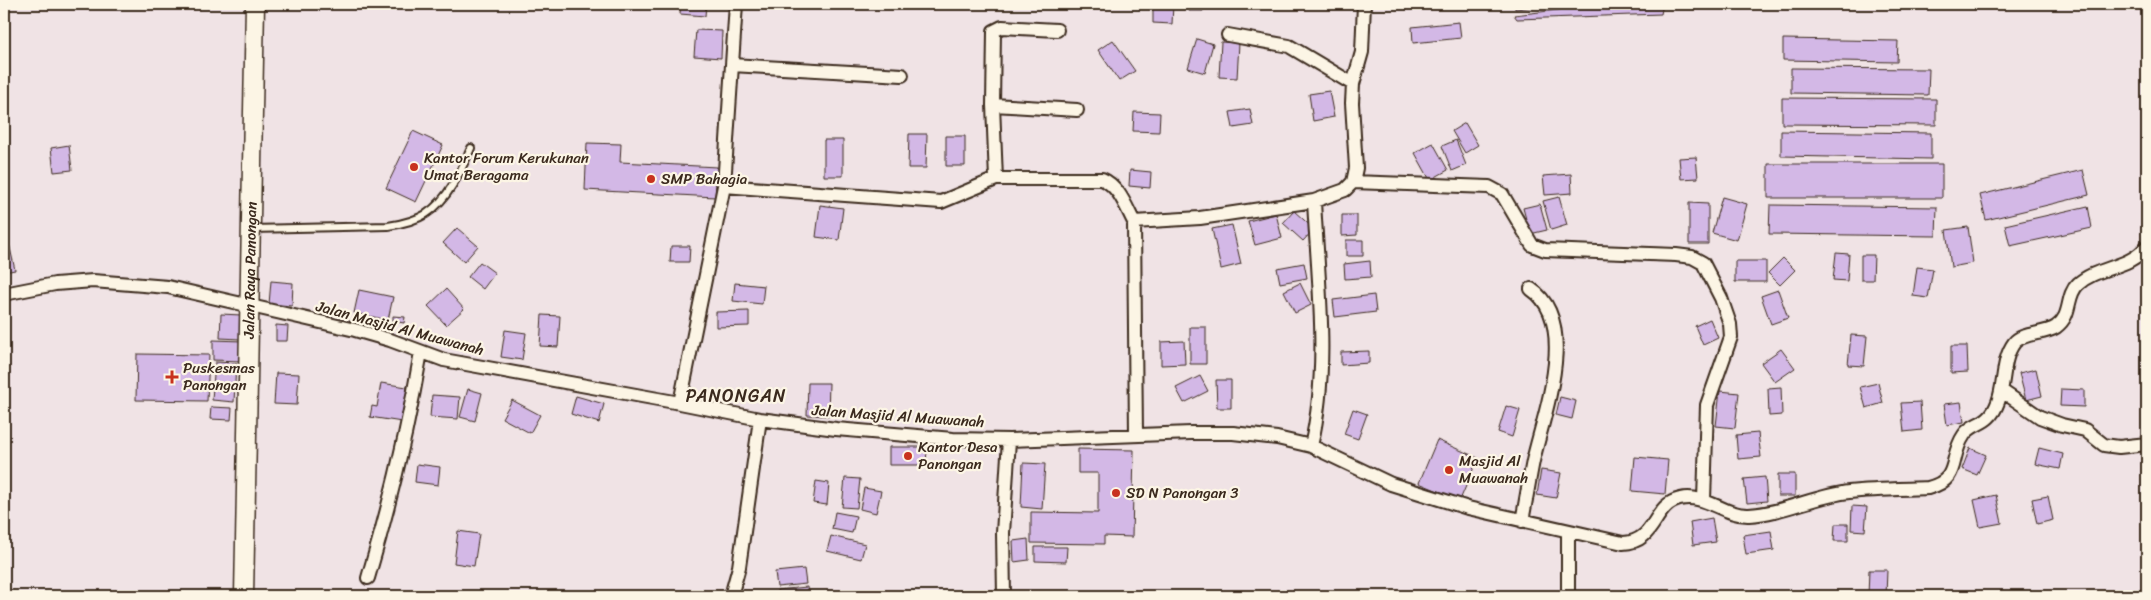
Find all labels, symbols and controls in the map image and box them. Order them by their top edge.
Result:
place label: Kantor Forum Kerukunan Umat Beragama [424,145,589,188]
marker: Kantor Forum Kerukunan Umat Beragama [408,161,420,173]
place label: SMP Bahagia [661,166,748,192]
marker: SMP Bahagia [645,173,657,185]
street label: Jalan Raya Panongan [236,201,264,340]
street label: Jalan Masjid Al Muawanah [312,293,487,363]
place label: Puskesmas Panongan [183,355,255,398]
marker: Puskesmas Panongan [165,370,179,384]
district label: PANONGAN [685,380,787,412]
street label: Jalan Masjid Al Muawanah [810,397,985,435]
place label: Kantor Desa Panongan [918,434,998,477]
place label: Masjid Al Muawanah [1459,448,1528,491]
marker: Kantor Desa Panongan [902,450,914,462]
marker: Masjid Al Muawanah [1443,464,1455,476]
place label: SD N Panongan 3 [1126,480,1239,506]
marker: SD N Panongan 3 [1110,487,1122,499]

